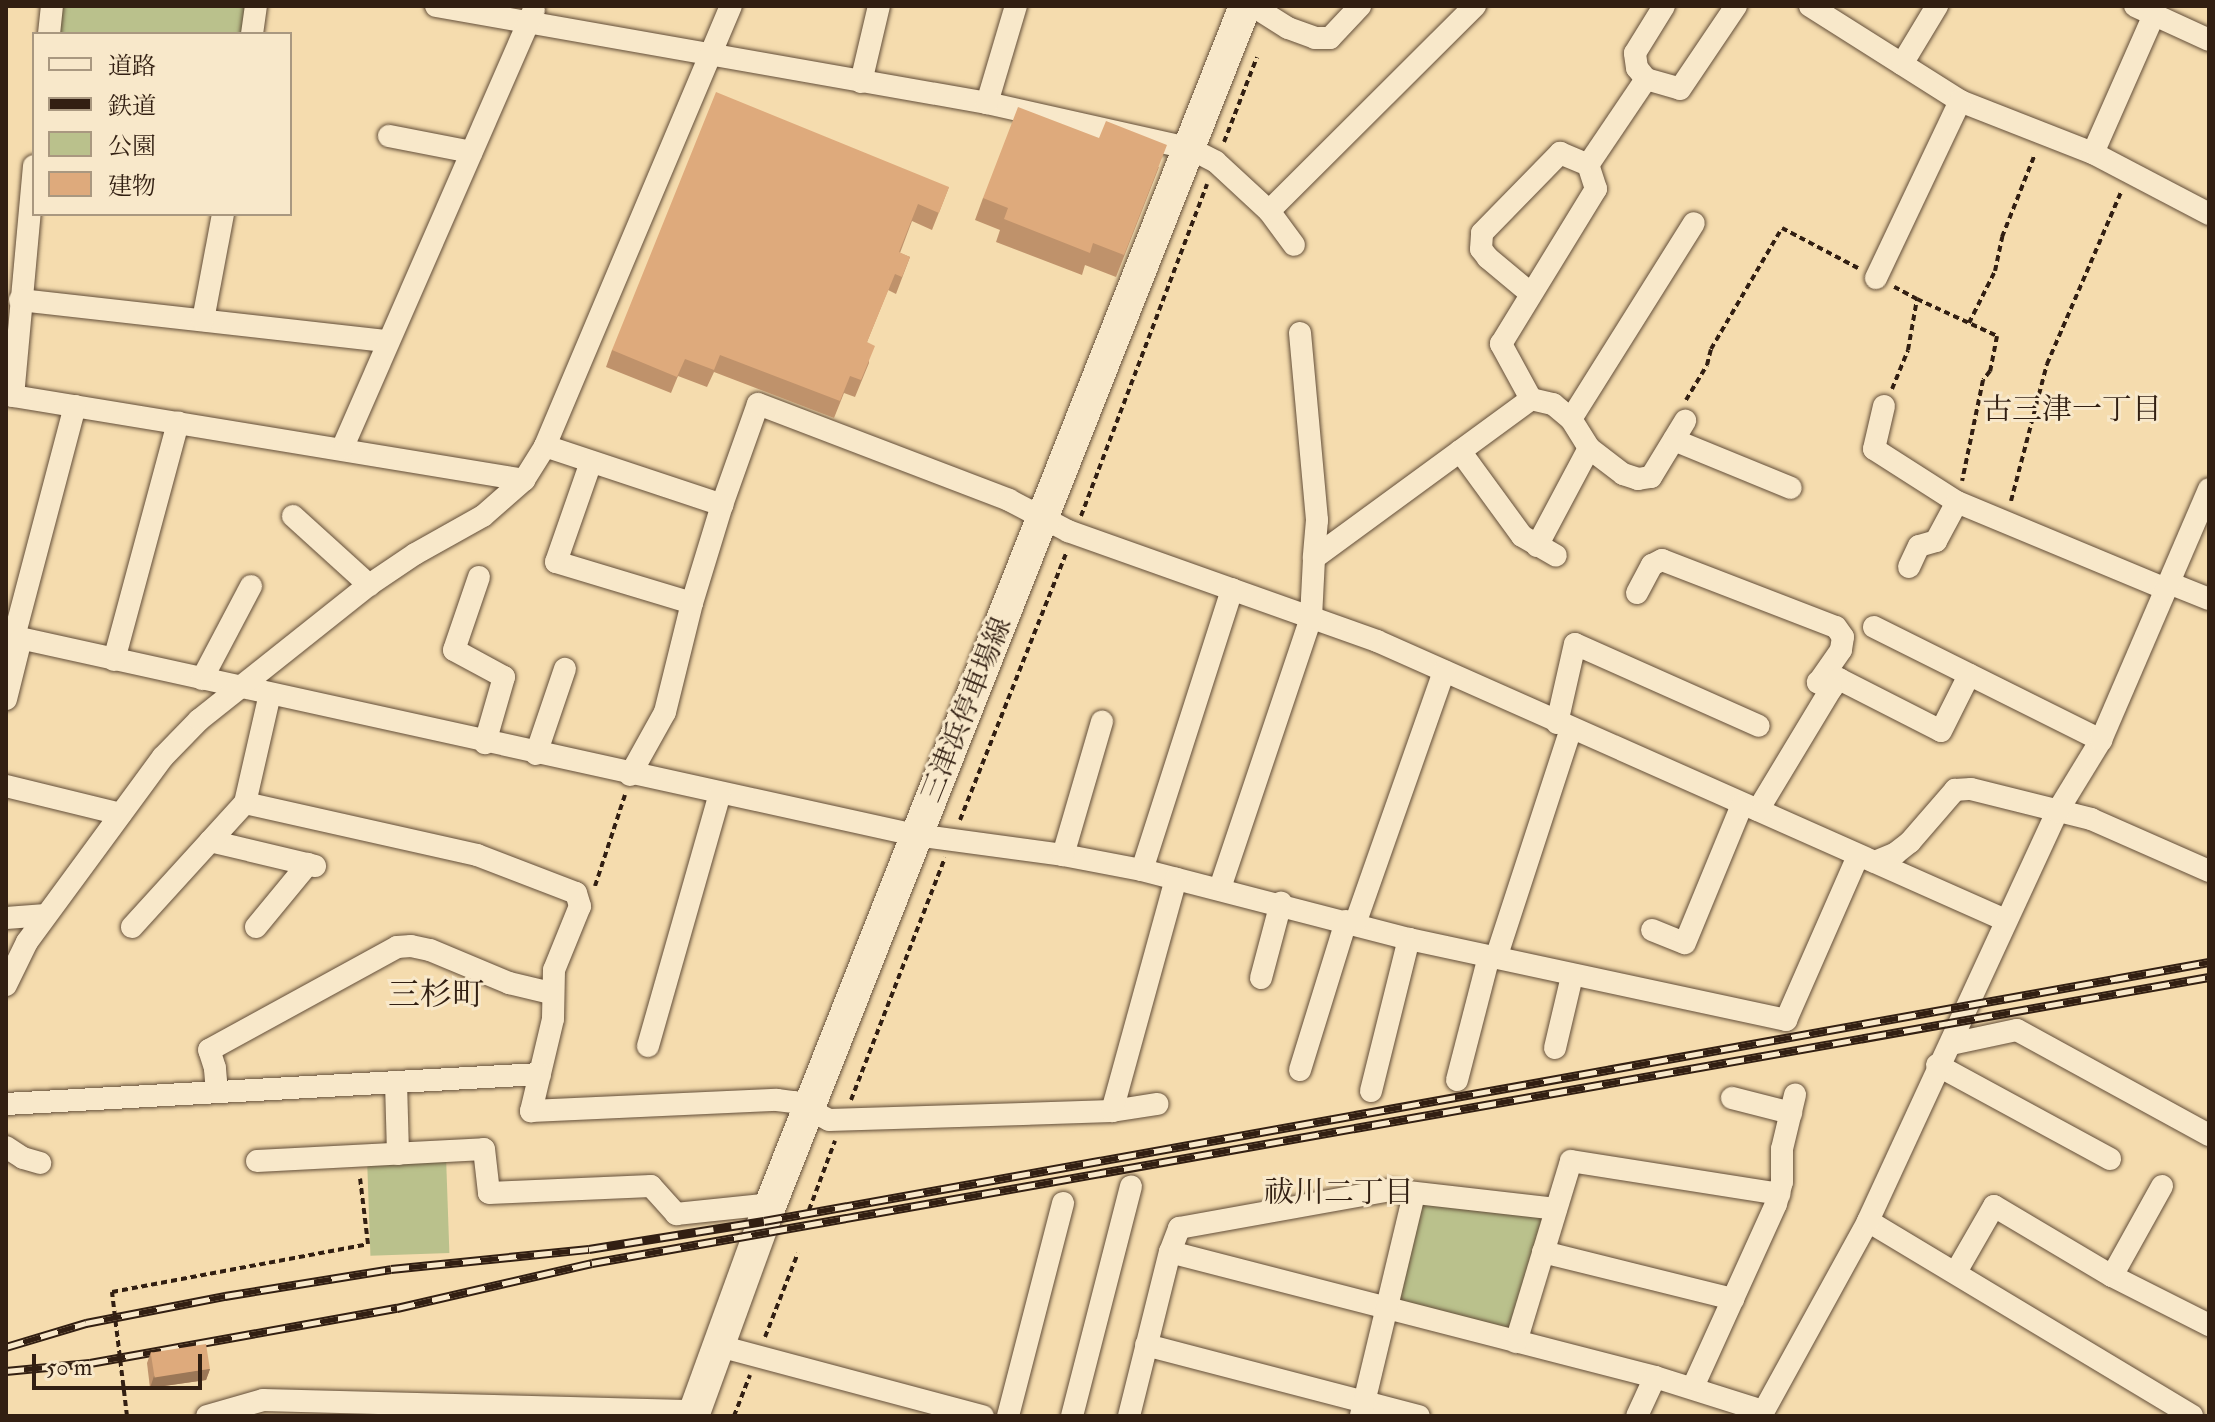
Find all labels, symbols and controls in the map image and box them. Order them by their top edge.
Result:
legend [32,32,292,216]
text: 道路 [108,51,156,82]
text: 鉄道 [108,91,156,122]
text: 公園 [108,131,156,162]
text: 建物 [108,171,156,202]
district label: 古三津一丁目 [1982,392,2162,428]
street label: 三津浜停車場線 [915,613,1019,807]
district label: 三杉町 [388,976,484,1014]
district label: 祓川二丁目 [1264,1175,1414,1211]
scale bar [36,1338,206,1388]
text: 50 m [46,1352,92,1383]

